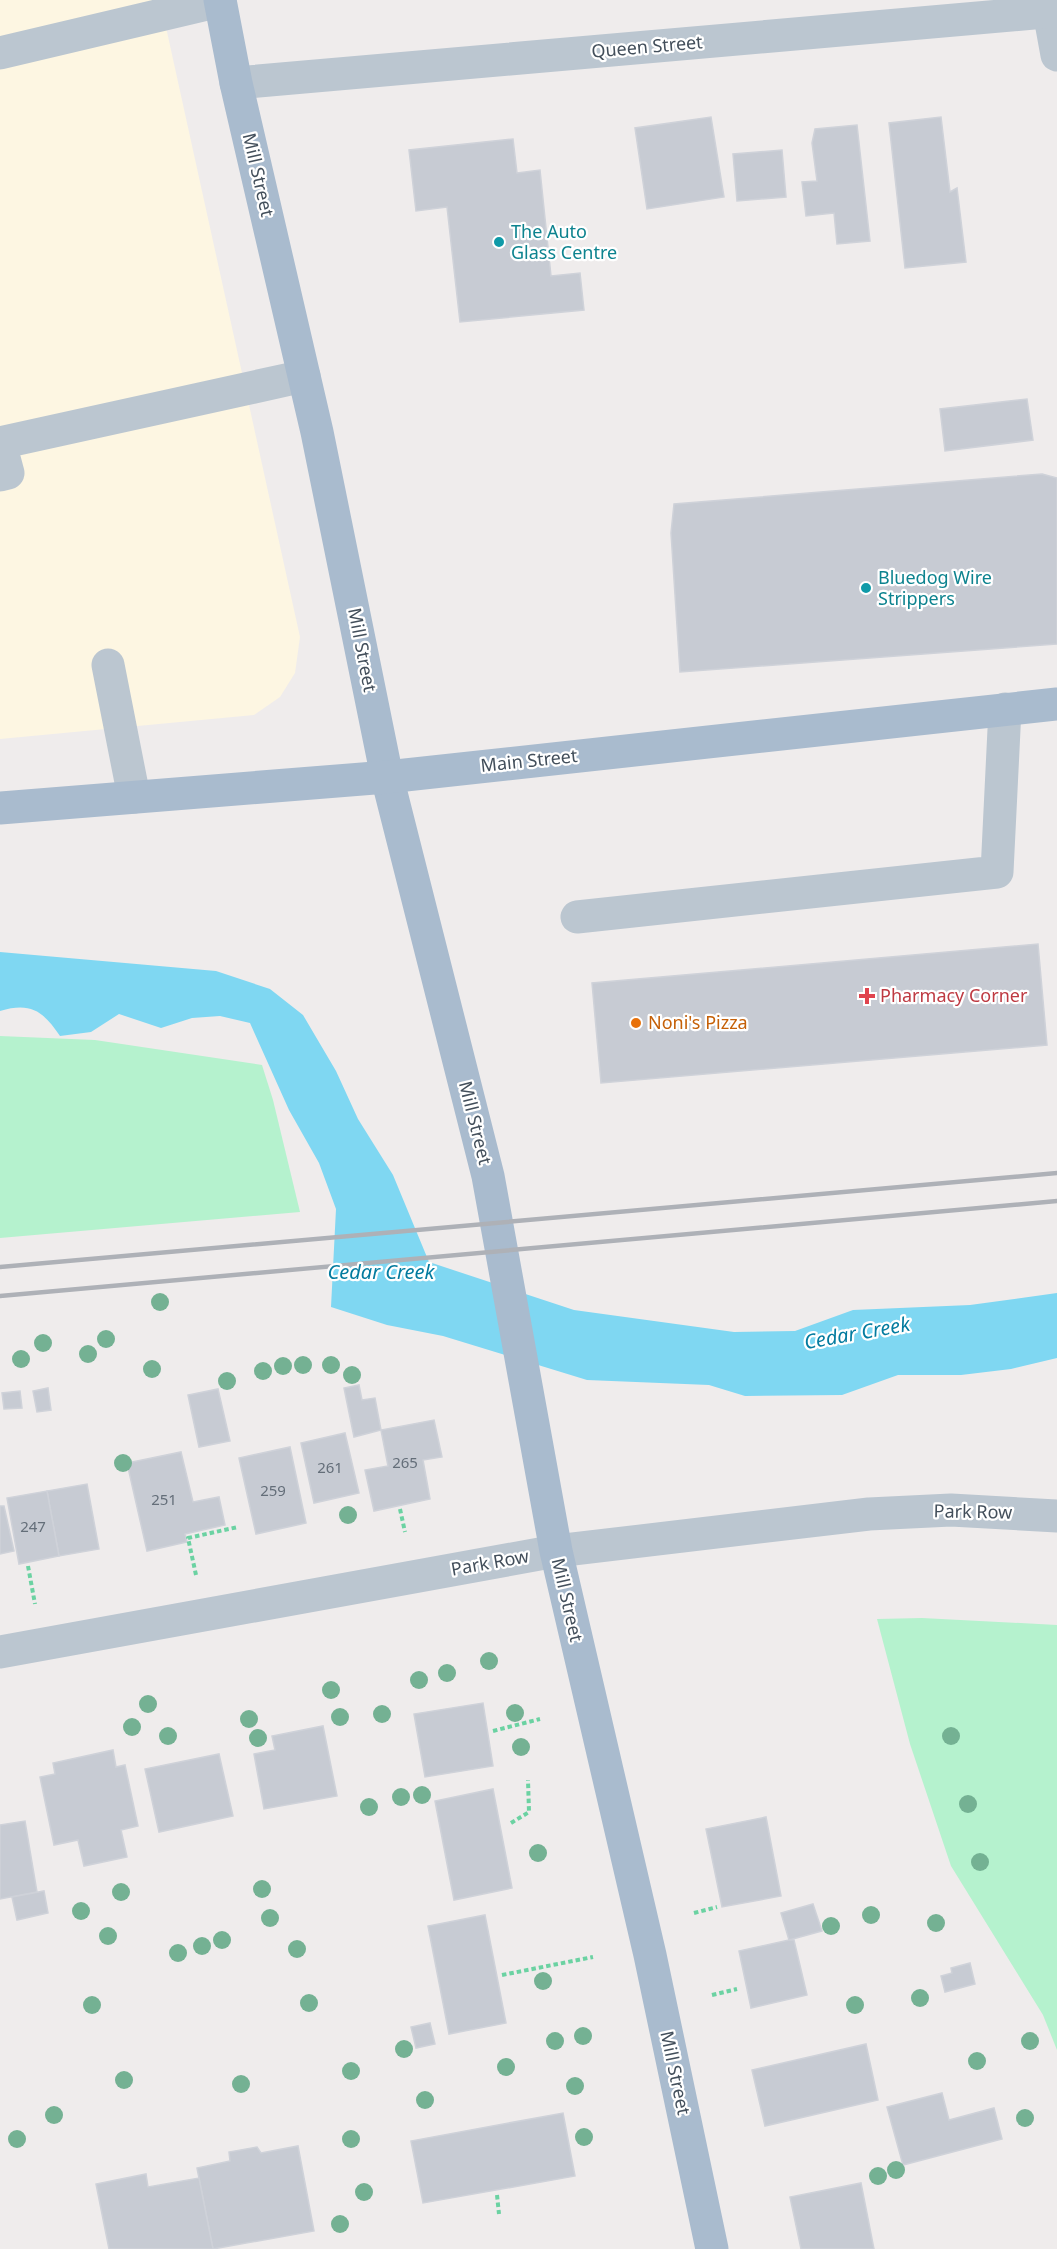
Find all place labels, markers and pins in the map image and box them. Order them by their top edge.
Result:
place label: The Auto Glass Centre [511,219,617,264]
marker: The Auto Glass Centre [492,235,506,249]
place label: Bluedog Wire Strippers [878,565,992,610]
marker: Bluedog Wire Strippers [859,581,873,595]
place label: Pharmacy Corner [880,983,1028,1007]
marker: Pharmacy Corner [858,987,876,1005]
place label: Noni's Pizza [648,1010,748,1034]
marker: Noni's Pizza [629,1016,643,1030]

